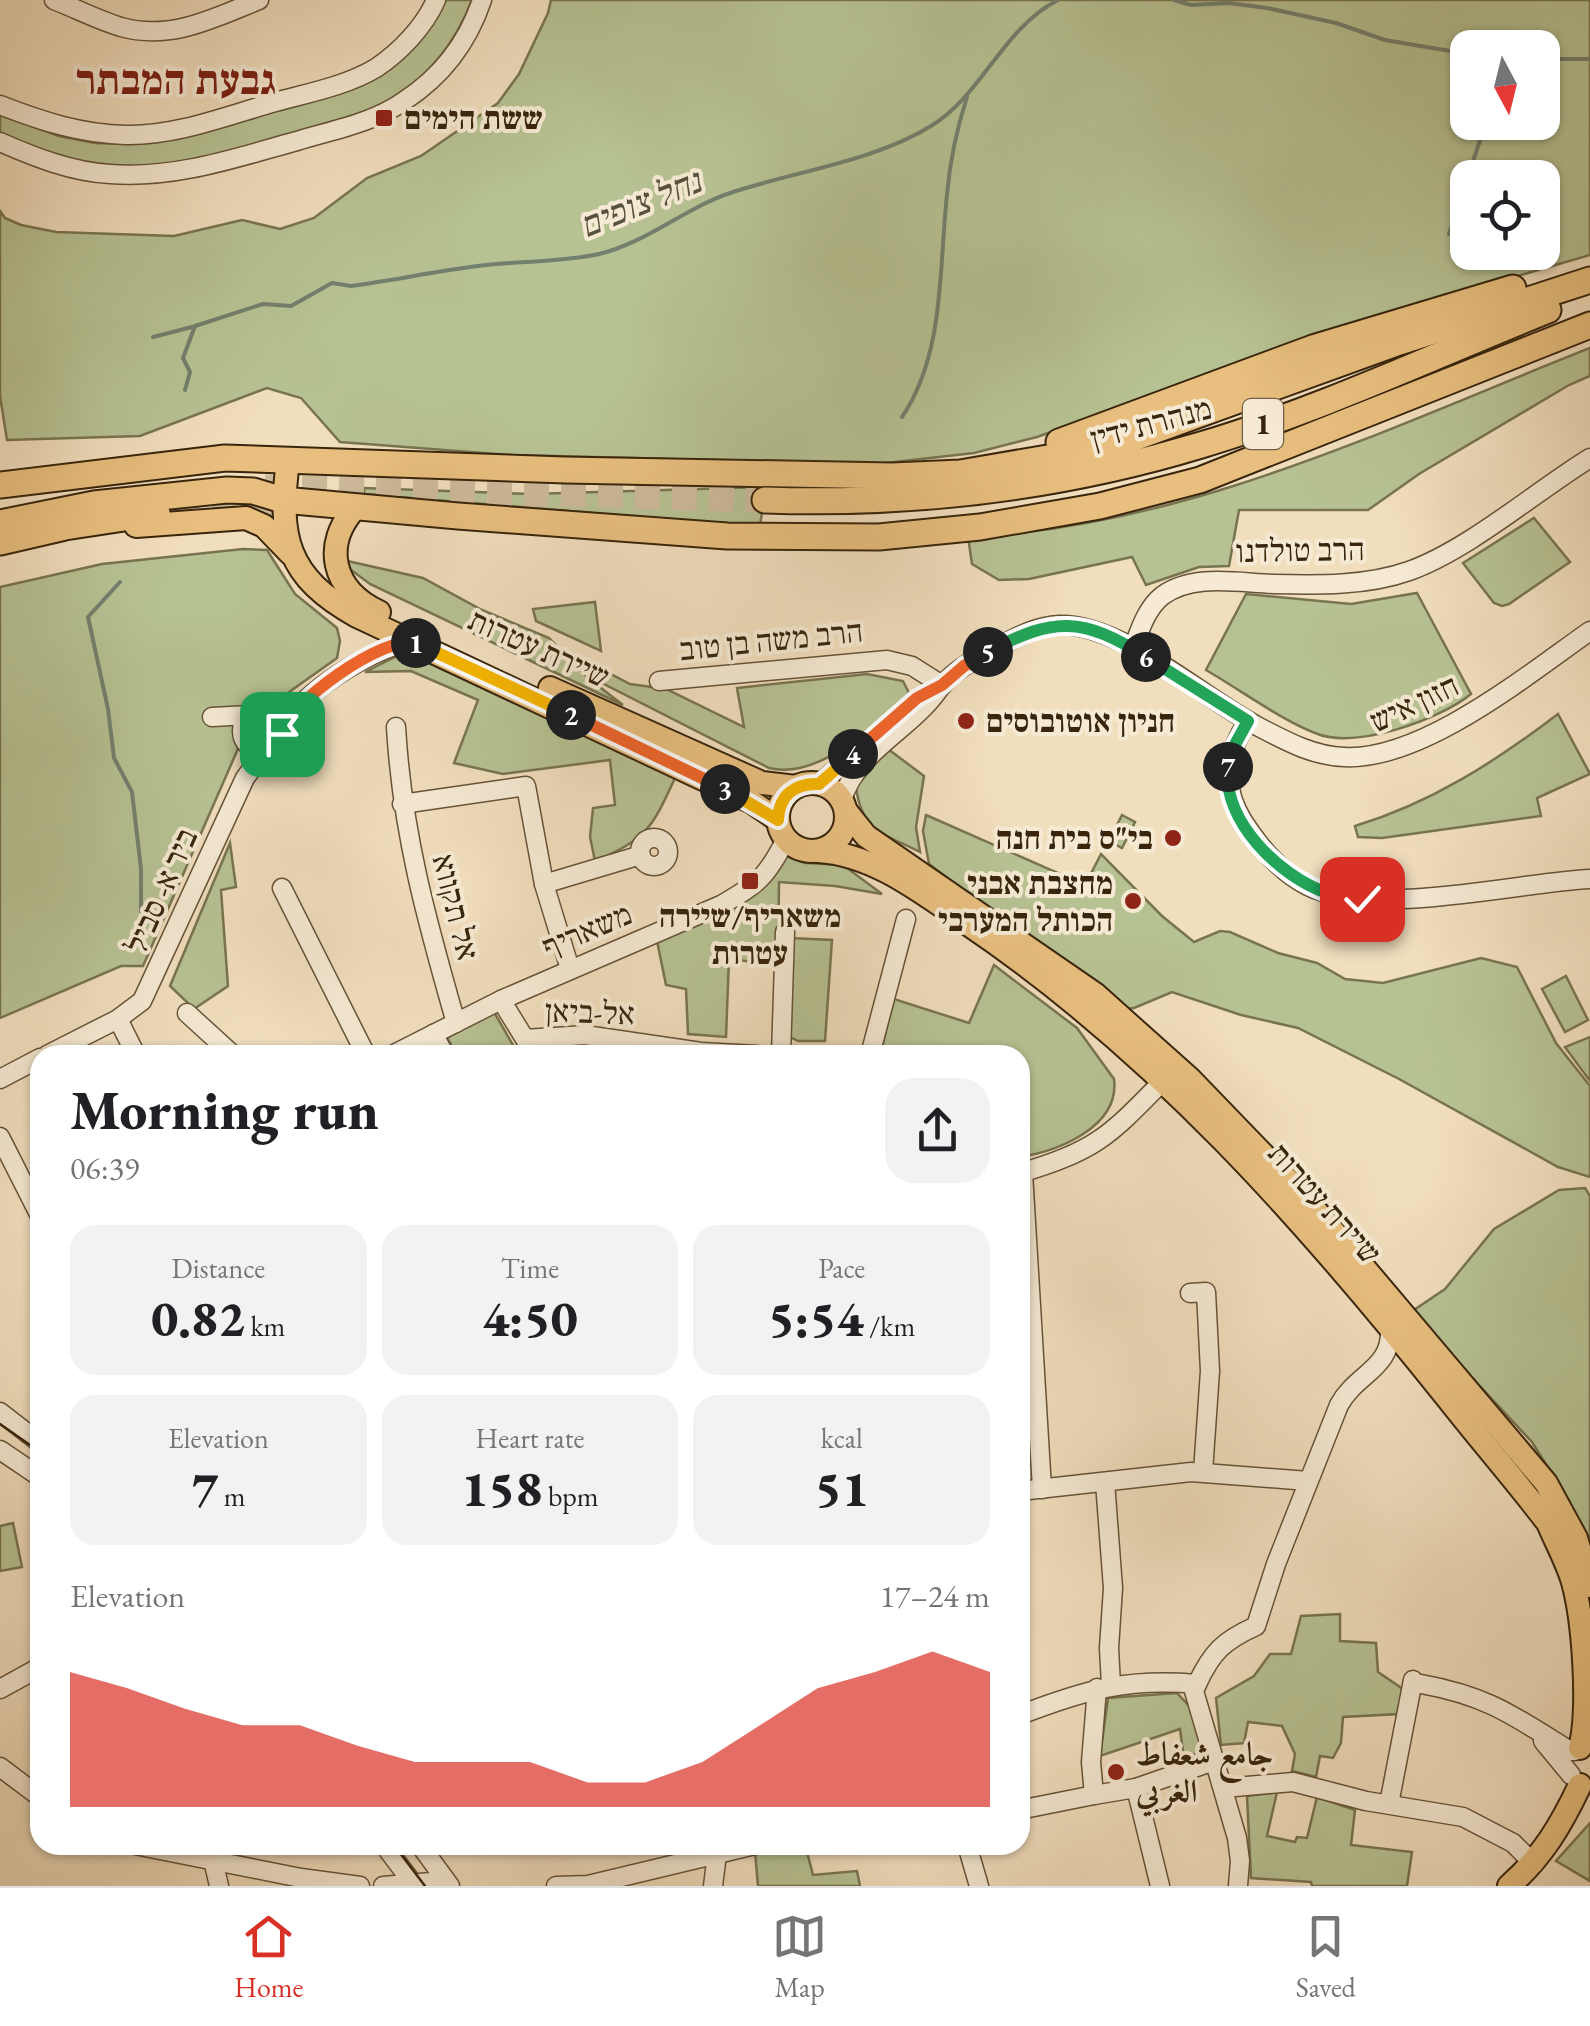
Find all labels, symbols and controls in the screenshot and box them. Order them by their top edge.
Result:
north arrow [1450,30,1560,140]
map controls [1450,30,1560,270]
district label: גבעת המבתר [76,52,276,107]
place label: ששת הימים [404,97,543,139]
marker: ששת הימים [373,107,395,129]
water label: נחל צופים [572,157,709,247]
button: locate [1450,160,1560,270]
street label: מנהרת ידין [1086,387,1216,459]
road number: 1 [1243,399,1283,449]
street label: הרב טולדנו [1235,528,1365,572]
street label: שיירת עטרות [462,598,616,698]
street label: הרב משה בן טוב [677,609,865,671]
pin: 1 [391,618,441,668]
text: 1 [409,625,423,661]
pin: 5 [963,627,1013,677]
pin: 6 [1121,632,1171,682]
text: 5 [981,634,995,670]
text: 6 [1139,639,1153,675]
street label: חזון איש [1363,664,1465,742]
pin: 2 [546,690,596,740]
pin [240,692,325,777]
text: 2 [564,697,578,733]
place label: חניון אוטובוסים [986,700,1175,742]
icon: arrive [255,707,310,762]
marker: חניון אוטובוסים [955,710,977,732]
pin: 4 [828,729,878,779]
text: 4 [846,736,860,772]
pin: 7 [1203,742,1253,792]
text: 7 [1221,749,1235,785]
pin: 3 [700,764,750,814]
text: 3 [718,771,732,807]
place label: בי"ס בית חנה [995,817,1153,859]
street label: ביר א- סביל [115,822,207,960]
marker: בי"ס בית חנה [1162,827,1184,849]
street label: אל תקווא [423,850,489,964]
pin [1320,857,1405,942]
place label: מחצבת אבני הכותל המערבי [938,862,1113,941]
marker: משאריף/שיירה עטרות [739,870,761,892]
icon: check [1335,872,1390,927]
marker: מחצבת אבני הכותל המערבי [1122,890,1144,912]
street label: משאריף [536,892,638,968]
place label: משאריף/שיירה עטרות [659,895,841,974]
street label: אל-ביאן [544,989,636,1035]
text: Morning run [70,1074,379,1145]
button: share [885,1078,990,1183]
street label: שיירת עטרות [1259,1133,1391,1273]
text: 06:39 [70,1147,139,1189]
text: Distance [172,1250,265,1286]
text: Time [501,1250,559,1286]
text: Pace [818,1250,865,1286]
text: 0.82 [151,1286,245,1351]
text: 4:50 [482,1286,578,1351]
text: 5:54 [768,1286,864,1351]
text: km [245,1308,285,1344]
text: /km [864,1308,915,1344]
text: Elevation [168,1420,269,1456]
text: Heart rate [476,1420,584,1456]
text: kcal [821,1420,863,1456]
text: 7 [191,1456,218,1521]
text: 158 [461,1456,542,1521]
text: 51 [815,1456,869,1521]
text: m [218,1478,246,1514]
text: bpm [542,1478,599,1514]
text: Elevation [70,1575,185,1617]
text: 17–24 m [880,1575,990,1617]
place label: جامع شعفاط الغربي [1135,1733,1273,1817]
marker: جامع شعفاط الغربي [1105,1761,1127,1783]
tab: Home [234,1909,304,2005]
tab: Map [772,1909,827,2005]
tab: Saved [1296,1909,1356,2005]

